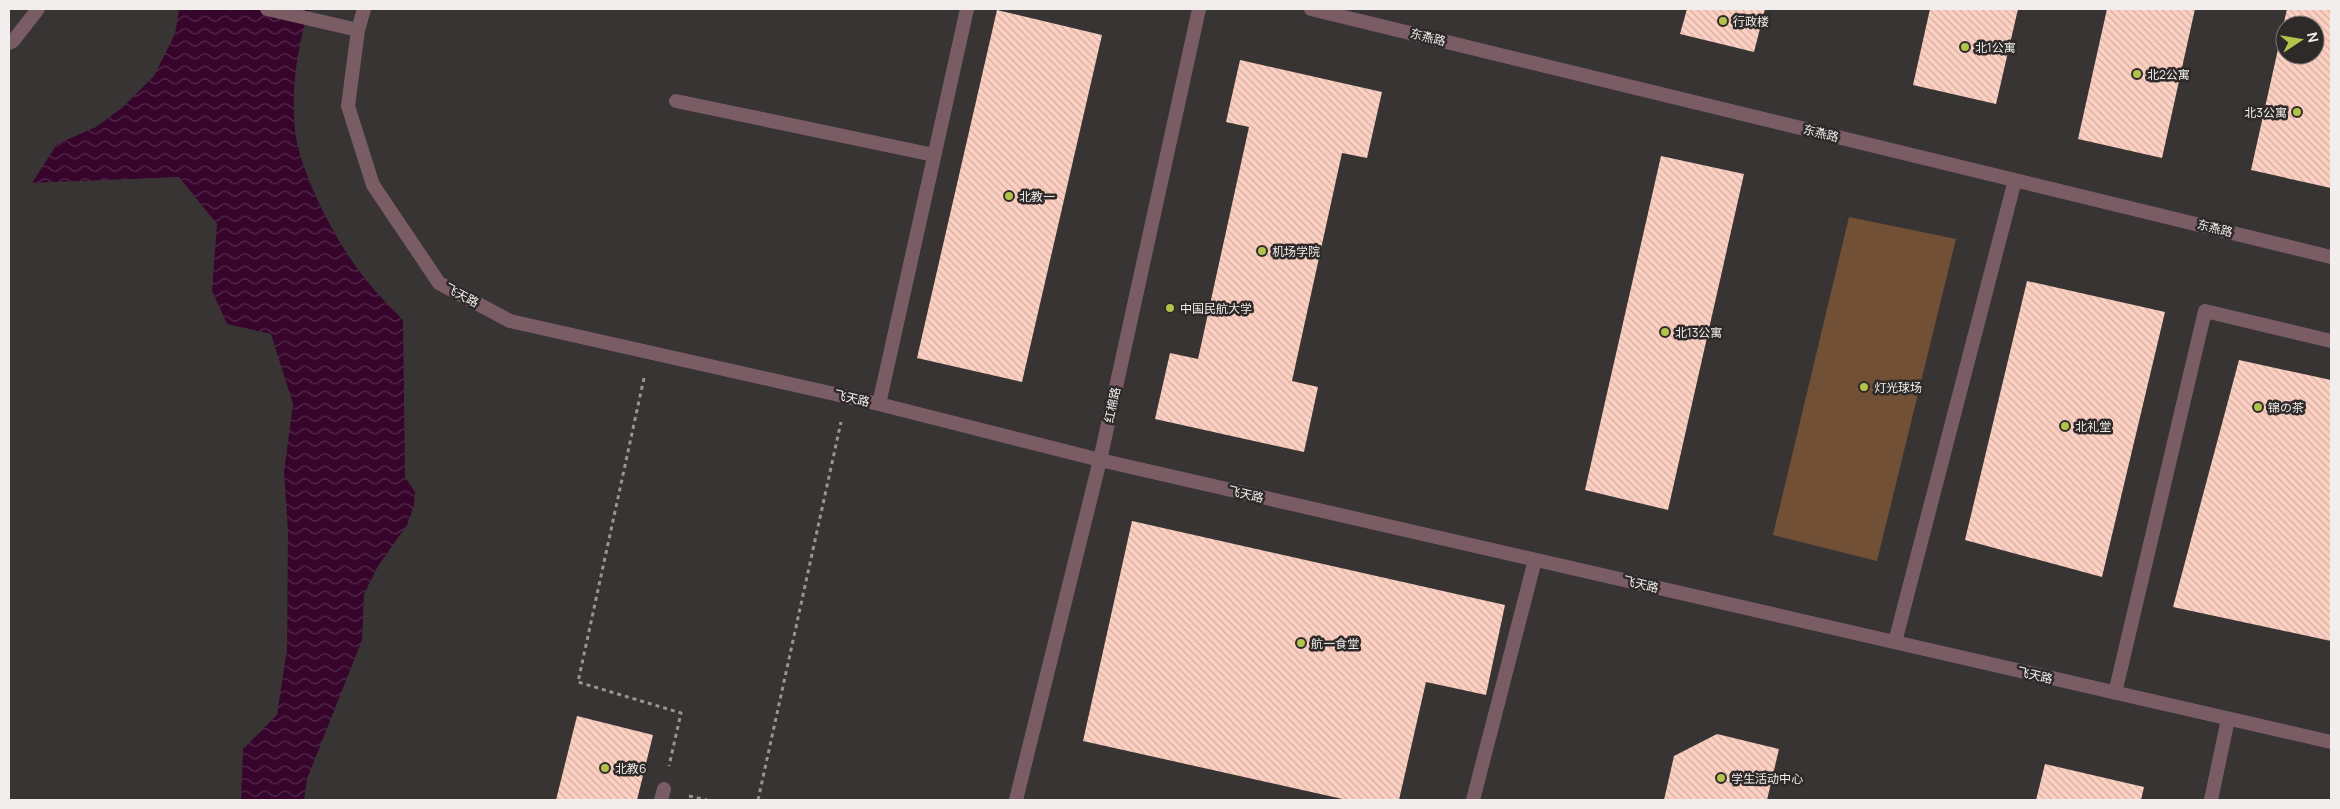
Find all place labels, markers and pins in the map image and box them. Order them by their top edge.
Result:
place label: 行政楼 [1733,13,1769,30]
marker: 行政楼 [1717,15,1729,27]
place label: 北1公寓 [1975,39,2016,56]
marker: 北1公寓 [1959,41,1971,53]
place label: 北2公寓 [2147,66,2190,83]
marker: 北2公寓 [2131,68,2143,80]
place label: 北3公寓 [2244,104,2287,121]
marker: 北3公寓 [2291,106,2303,118]
place label: 北教一 [1019,188,1055,205]
marker: 北教一 [1003,190,1015,202]
place label: 机场学院 [1272,243,1320,260]
marker: 机场学院 [1256,245,1268,257]
place label: 中国民航大学 [1180,300,1252,317]
marker: 中国民航大学 [1164,302,1176,314]
place label: 北13公寓 [1675,324,1722,341]
marker: 北13公寓 [1659,326,1671,338]
place label: 灯光球场 [1874,379,1922,396]
marker: 灯光球场 [1858,381,1870,393]
place label: 锦の茶 [2268,399,2304,416]
marker: 锦の茶 [2252,401,2264,413]
place label: 北礼堂 [2075,418,2111,435]
marker: 北礼堂 [2059,420,2071,432]
place label: 航一食堂 [1311,635,1359,652]
marker: 航一食堂 [1295,637,1307,649]
place label: 北教6 [615,760,646,777]
marker: 北教6 [599,762,611,774]
place label: 学生活动中心 [1731,770,1803,787]
marker: 学生活动中心 [1715,772,1727,784]

